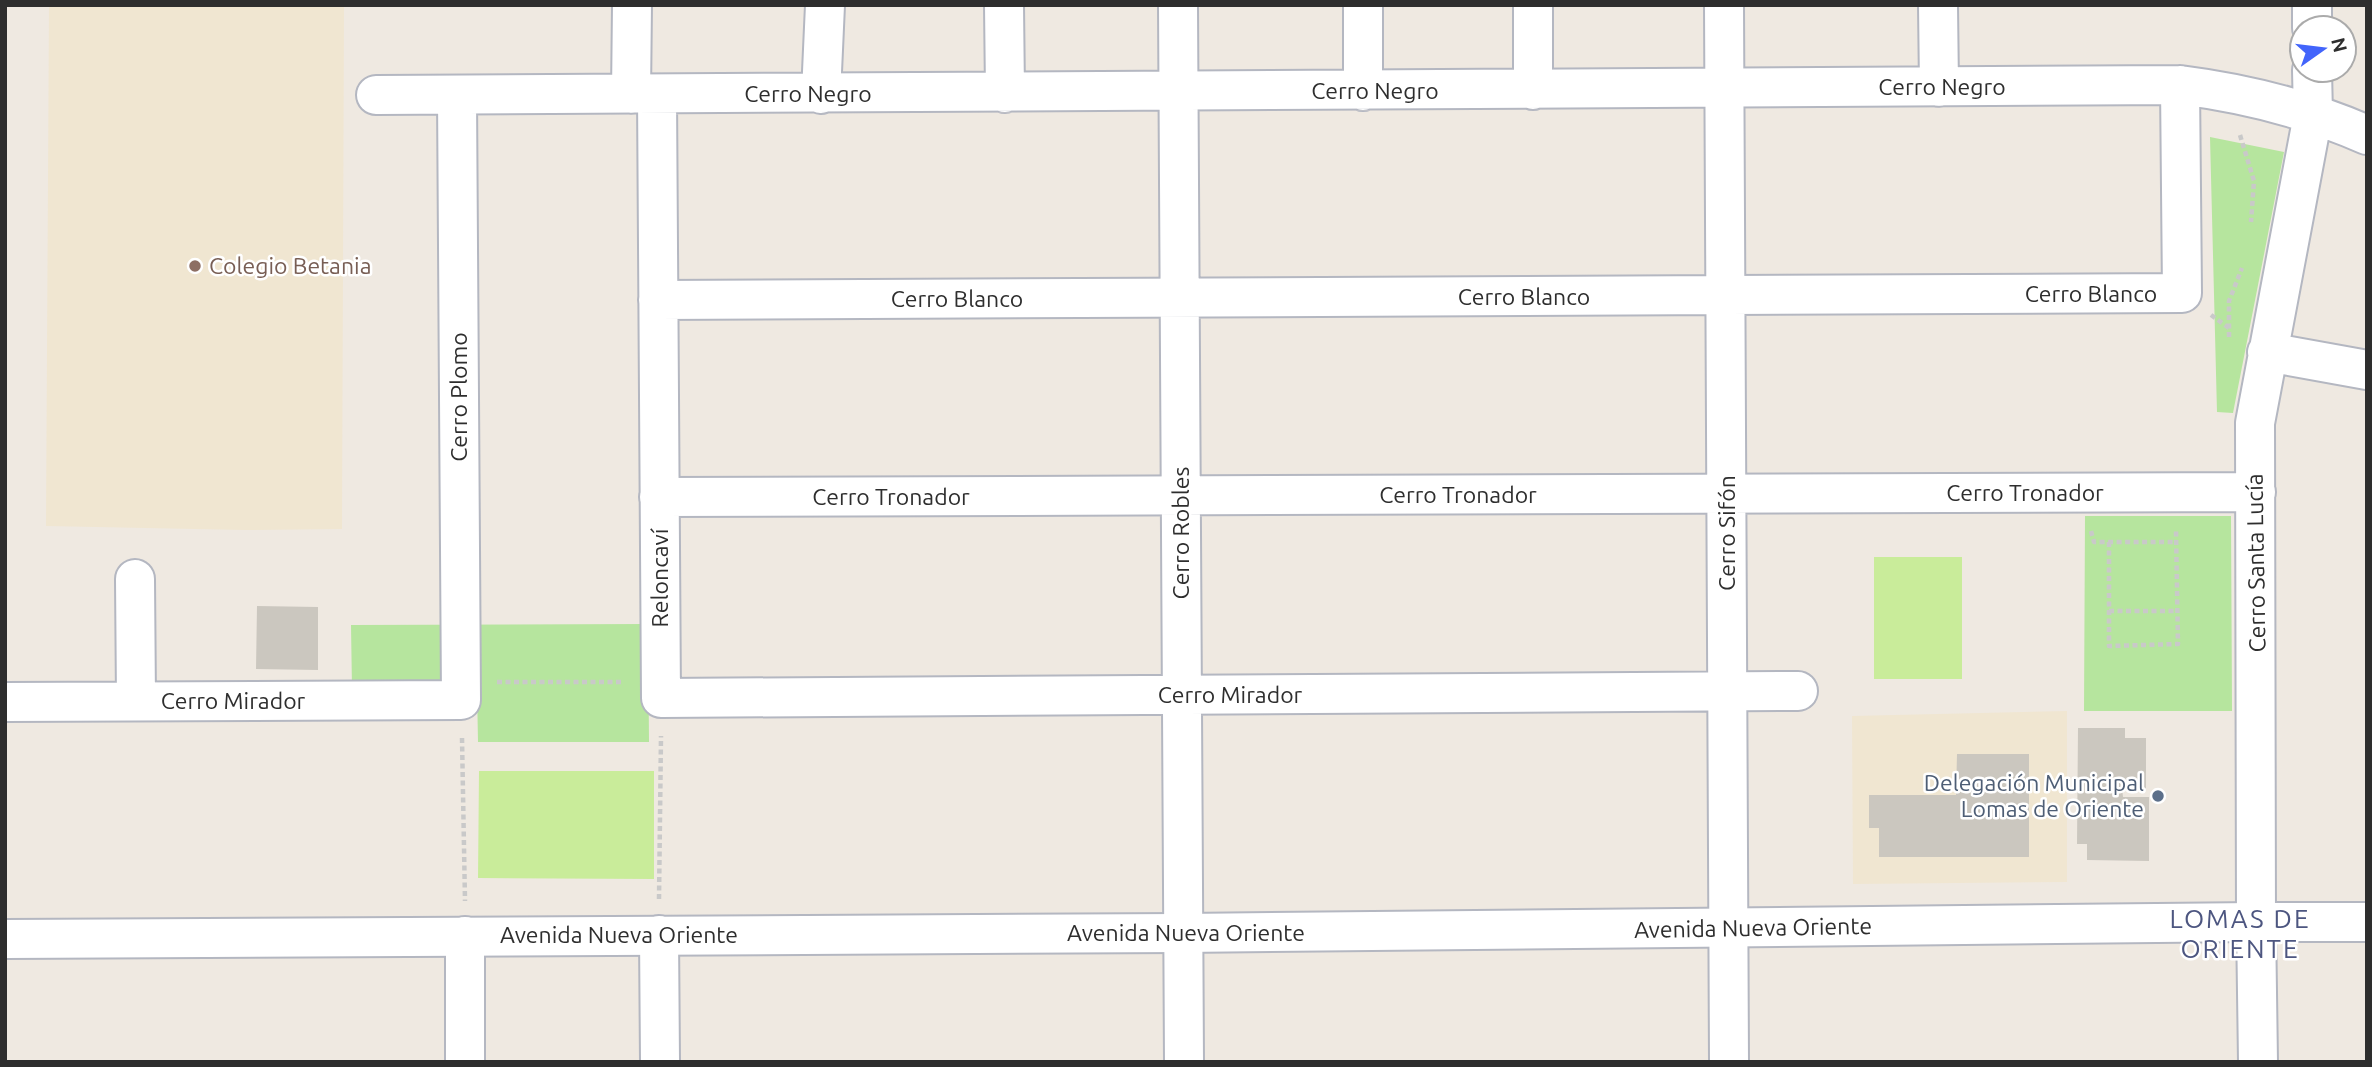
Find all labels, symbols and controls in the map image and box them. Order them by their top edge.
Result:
north arrow [2288,14,2358,84]
text: N [2327,35,2352,54]
street label: Cerro Negro [1878,74,2006,99]
street label: Cerro Negro [1311,78,1439,103]
street label: Cerro Negro [744,81,872,106]
place label: Colegio Betania [209,253,371,278]
marker: Colegio Betania [187,258,203,274]
street label: Cerro Blanco [2025,281,2157,306]
street label: Cerro Blanco [1458,284,1590,309]
street label: Cerro Blanco [891,286,1023,311]
street label: Cerro Plomo [446,332,471,462]
street label: Cerro Robles [1168,467,1193,599]
street label: Cerro Santa Lucía [2241,473,2270,653]
street label: Cerro Sifón [1714,475,1739,591]
street label: Cerro Tronador [1946,480,2104,505]
street label: Cerro Tronador [1379,482,1537,507]
street label: Cerro Tronador [812,484,970,509]
street label: Reloncaví [647,528,672,627]
street label: Cerro Mirador [1158,682,1303,707]
street label: Cerro Mirador [161,688,306,713]
place label: Delegación Municipal Lomas de Oriente [1924,770,2144,821]
marker: Delegación Municipal Lomas de Oriente [2150,788,2166,804]
district label: LOMAS DE ORIENTE [2169,904,2311,963]
street label: Avenida Nueva Oriente [1634,913,1872,942]
street label: Avenida Nueva Oriente [1067,920,1305,945]
street label: Avenida Nueva Oriente [500,922,738,947]

